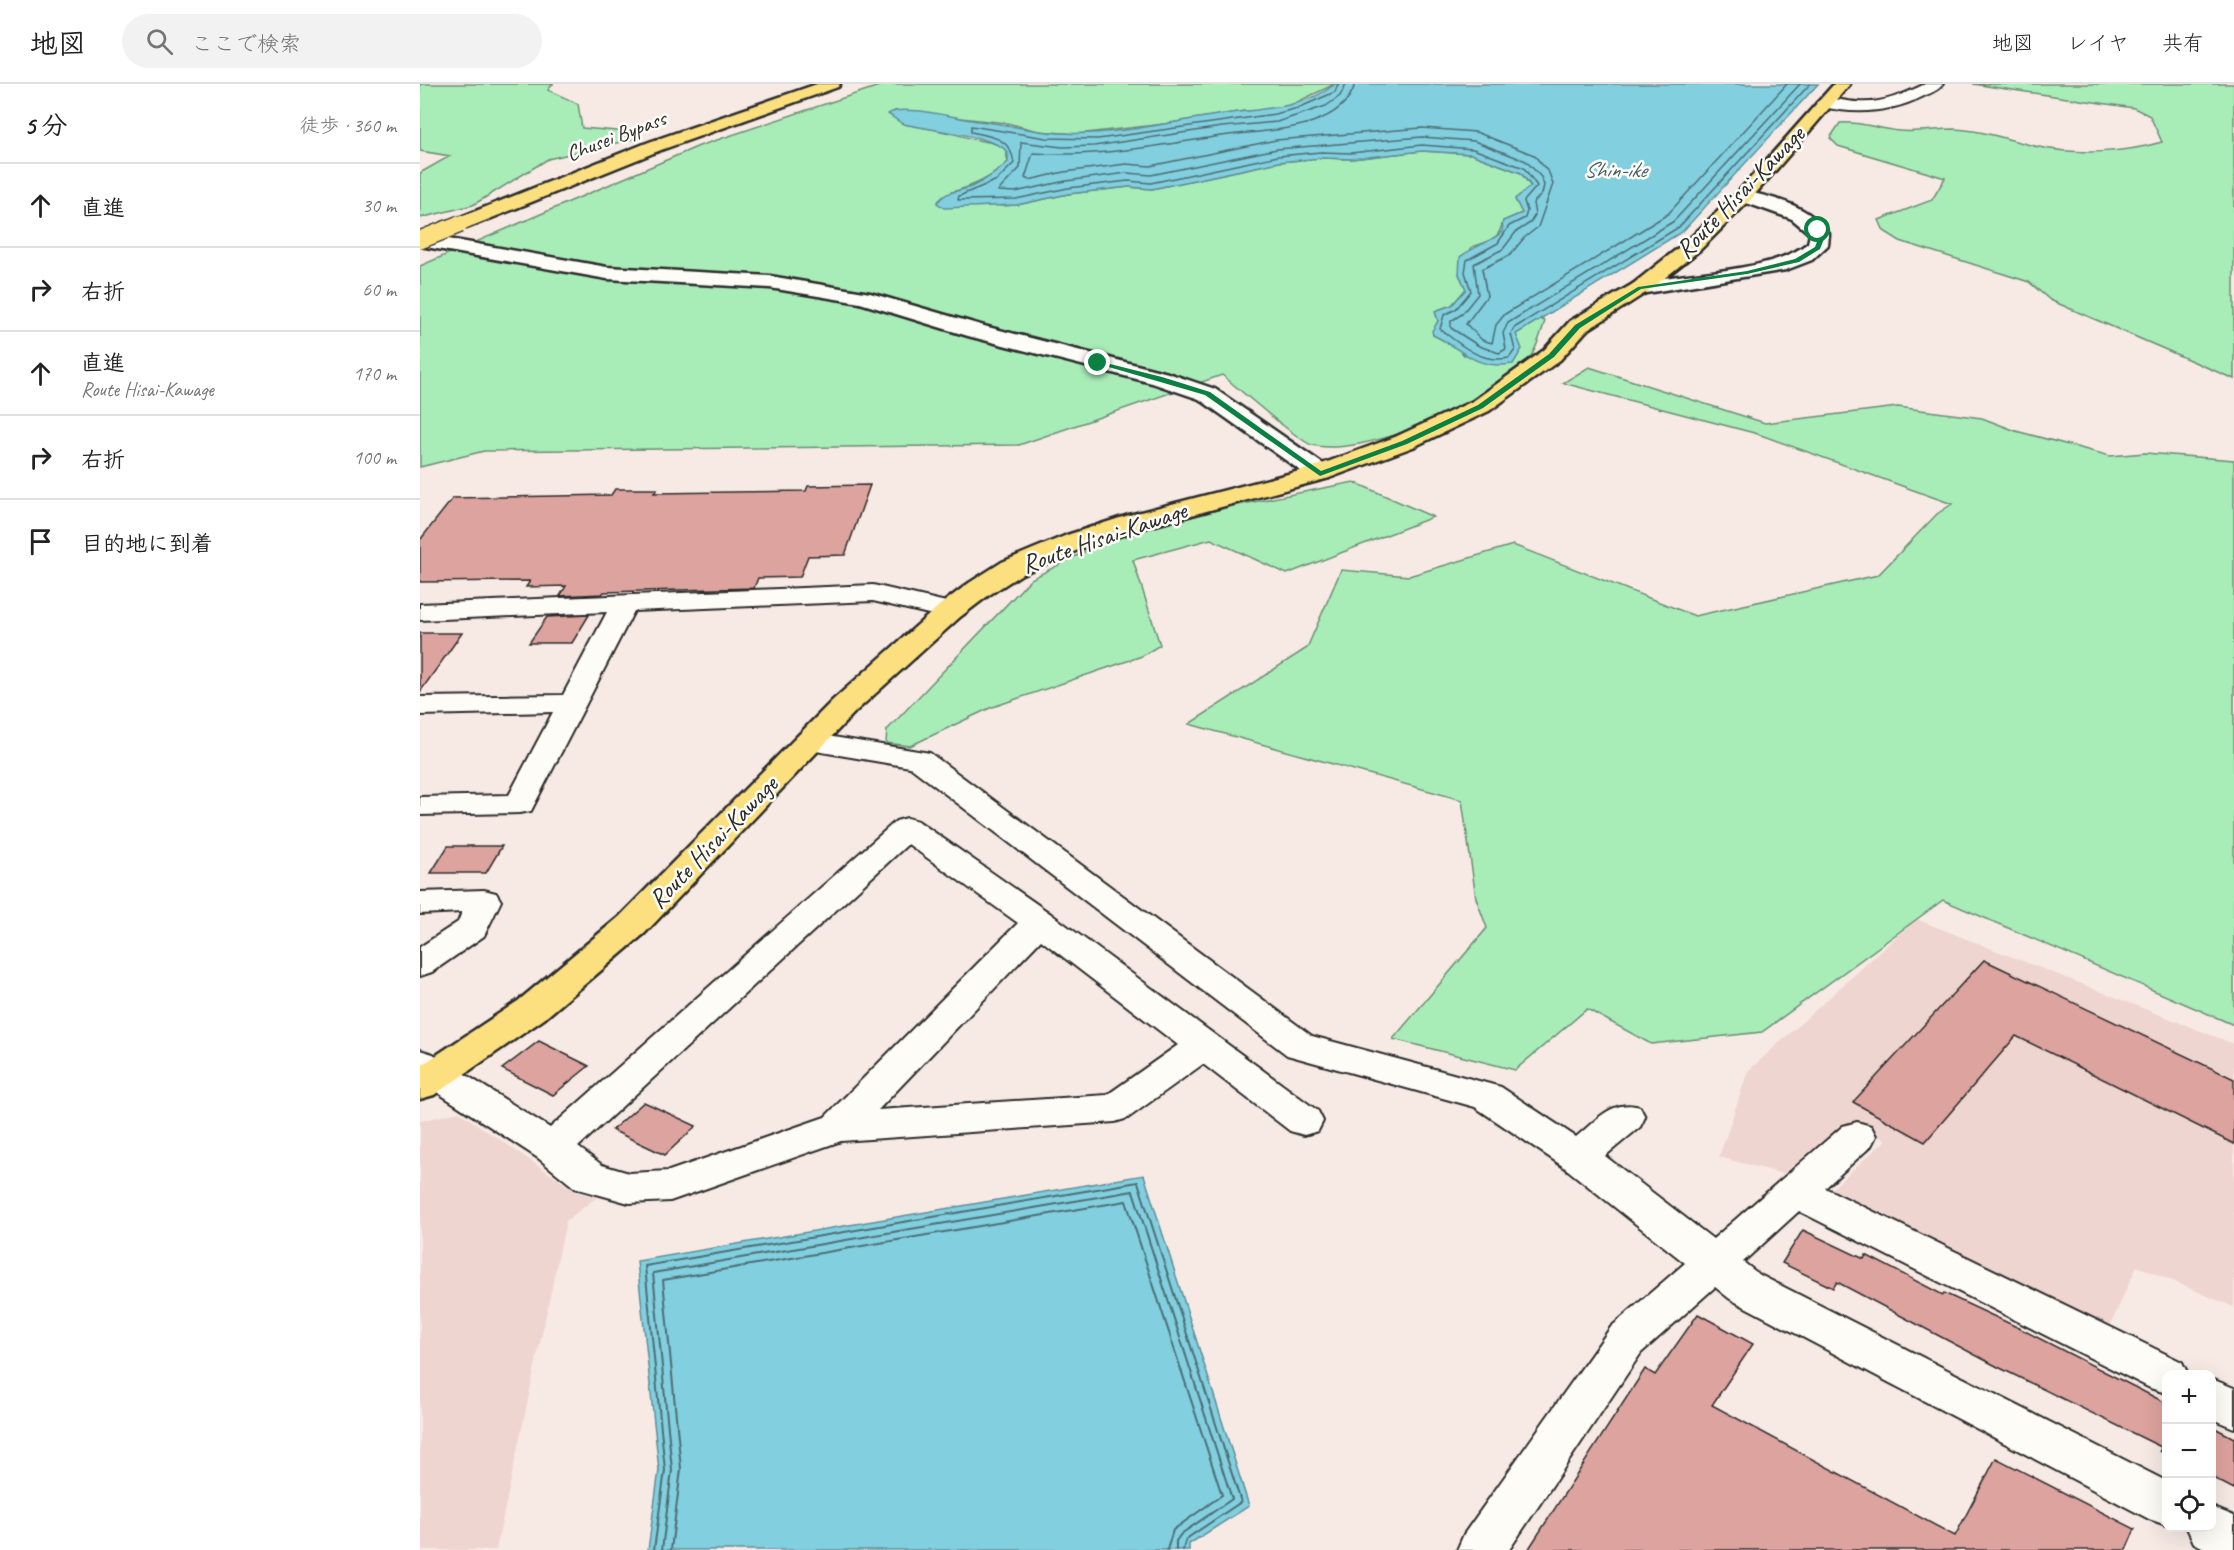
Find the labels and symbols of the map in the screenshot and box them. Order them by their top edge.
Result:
street label: Chusei Bypass [562,103,672,168]
street label: Route Hisai-Kawage [1668,117,1813,266]
water label: Shin-ike [1584,156,1650,184]
route start [1804,216,1830,242]
route end [1084,349,1110,375]
street label: Route Hisai-Kawage [1017,493,1192,581]
street label: Route Hisai-Kawage [641,767,786,916]

